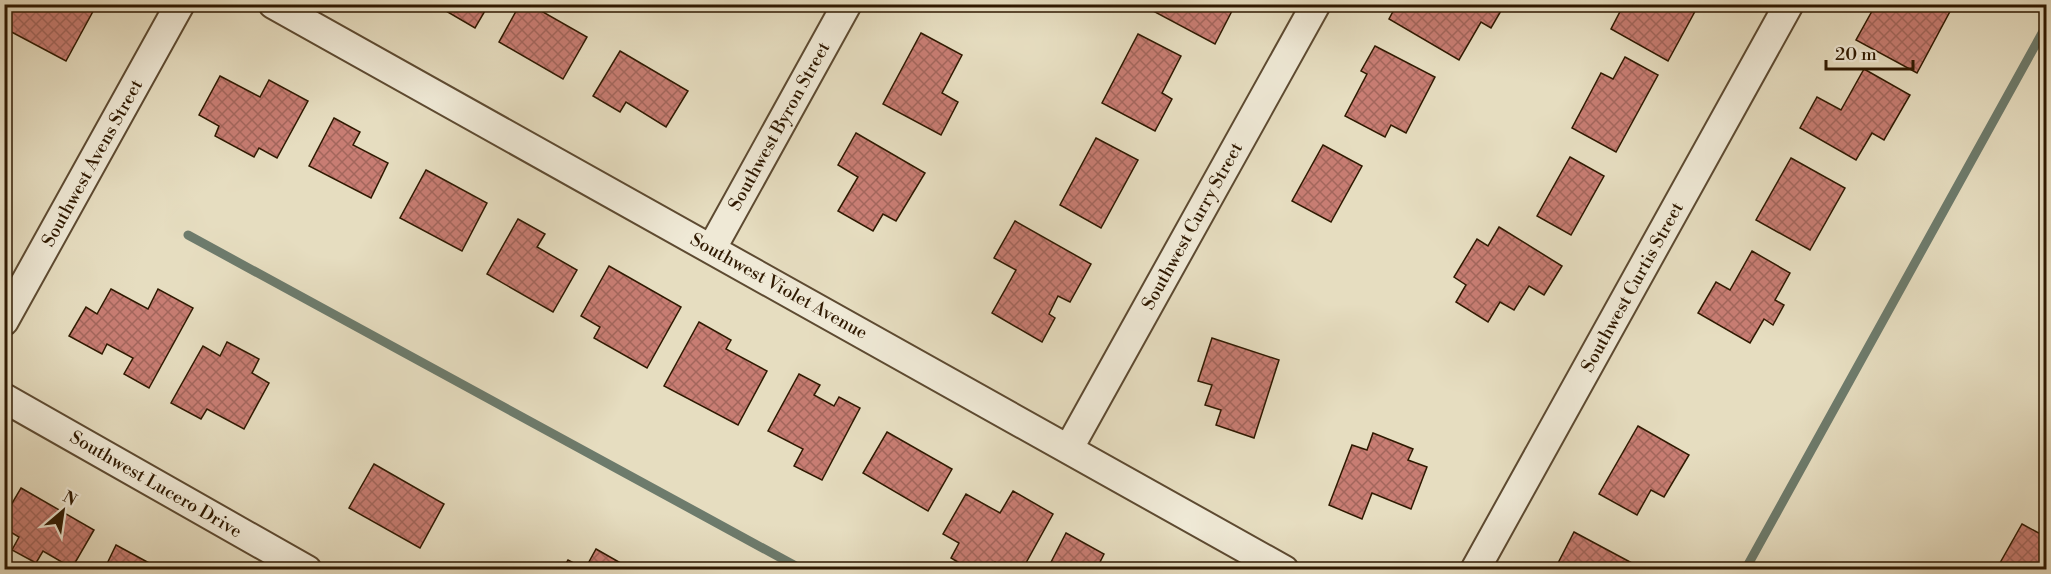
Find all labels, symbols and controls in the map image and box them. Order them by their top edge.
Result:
scale bar [1826,33,1913,71]
street label: Southwest Byron Street [723,37,836,215]
text: 20 m [1835,43,1877,66]
street label: Southwest Avens Street [37,75,148,251]
street label: Southwest Curry Street [1137,138,1248,314]
street label: Southwest Curtis Street [1576,198,1689,376]
street label: Southwest Violet Avenue [686,228,871,345]
street label: Southwest Lucero Drive [66,426,246,543]
north arrow [33,481,93,541]
text: N [59,487,80,511]

